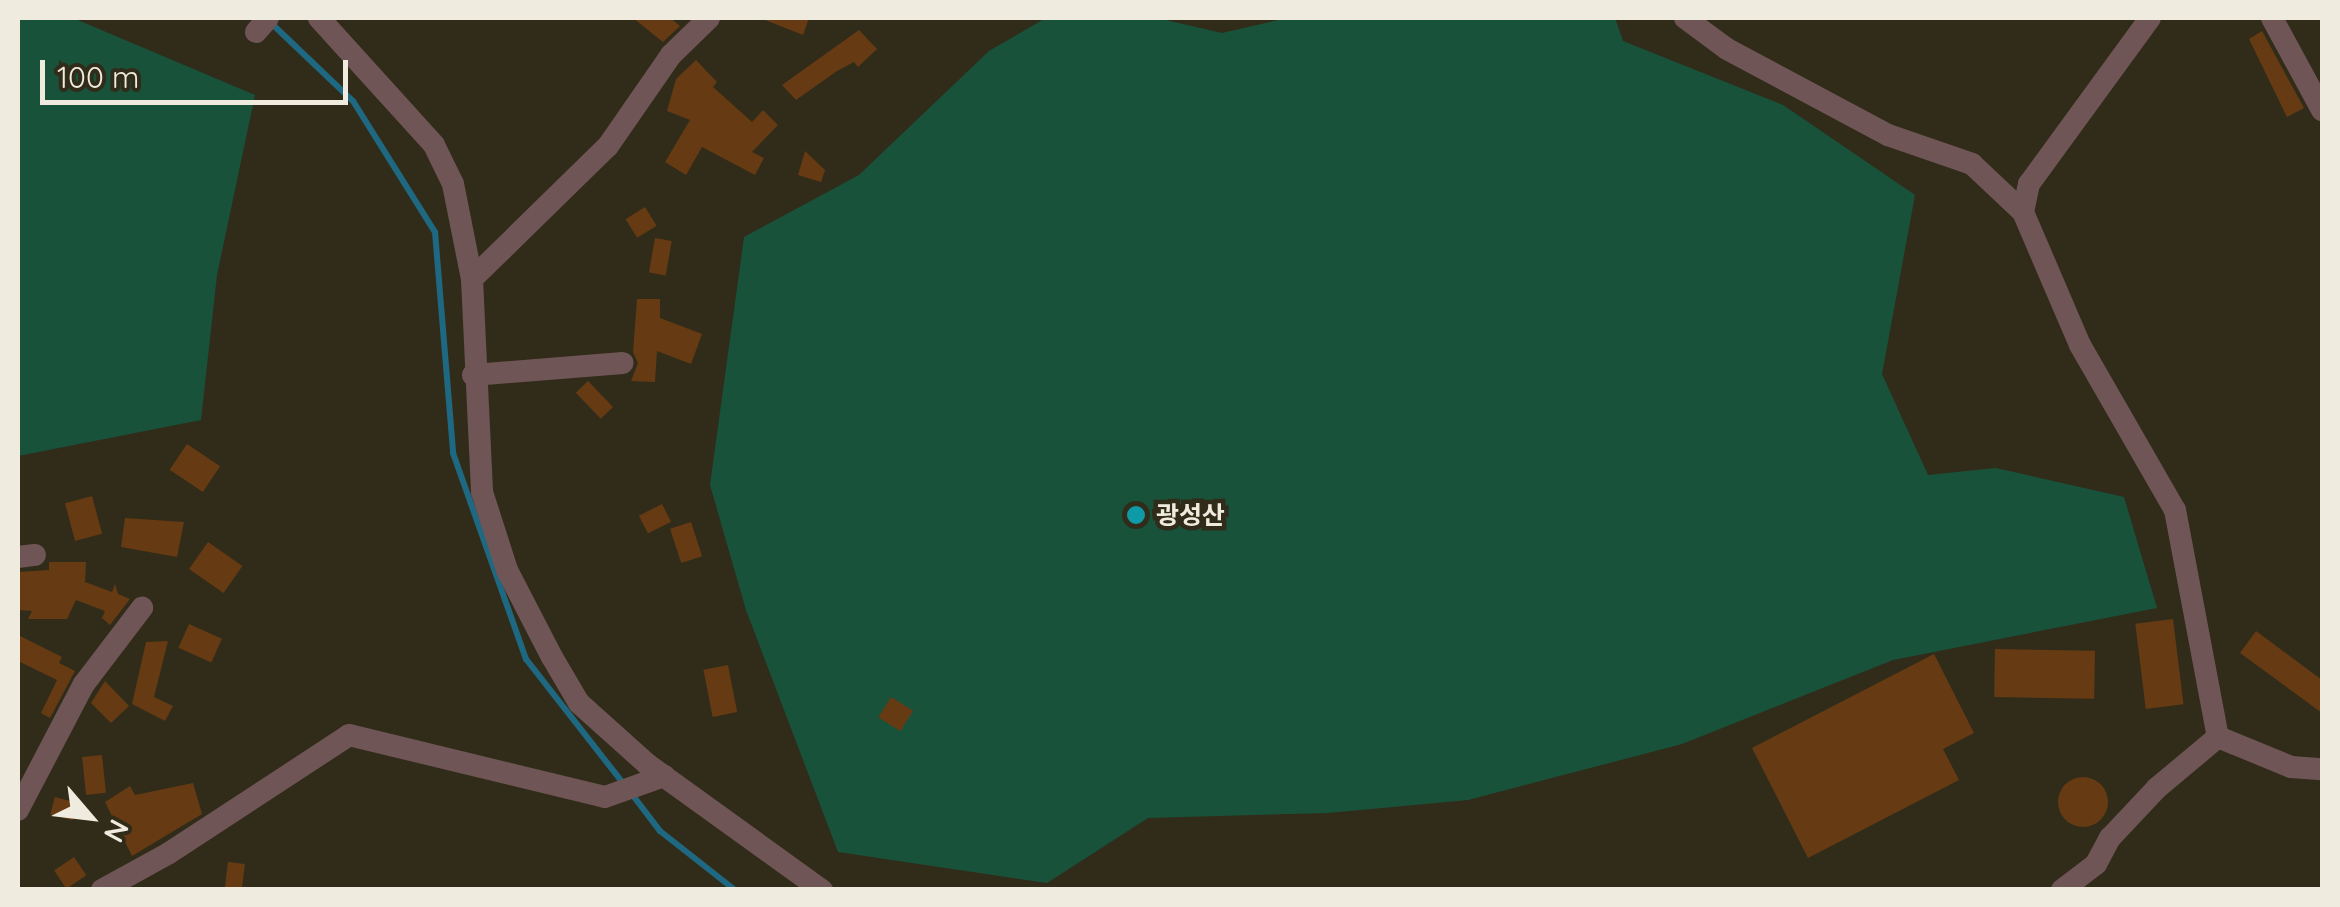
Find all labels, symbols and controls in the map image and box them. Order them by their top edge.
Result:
scale bar [45,40,352,102]
text: 100 m [57,58,139,96]
place label: 광성산 [1156,500,1225,530]
marker: 광성산 [1125,504,1147,526]
north arrow [40,767,140,867]
text: N [97,814,137,849]

